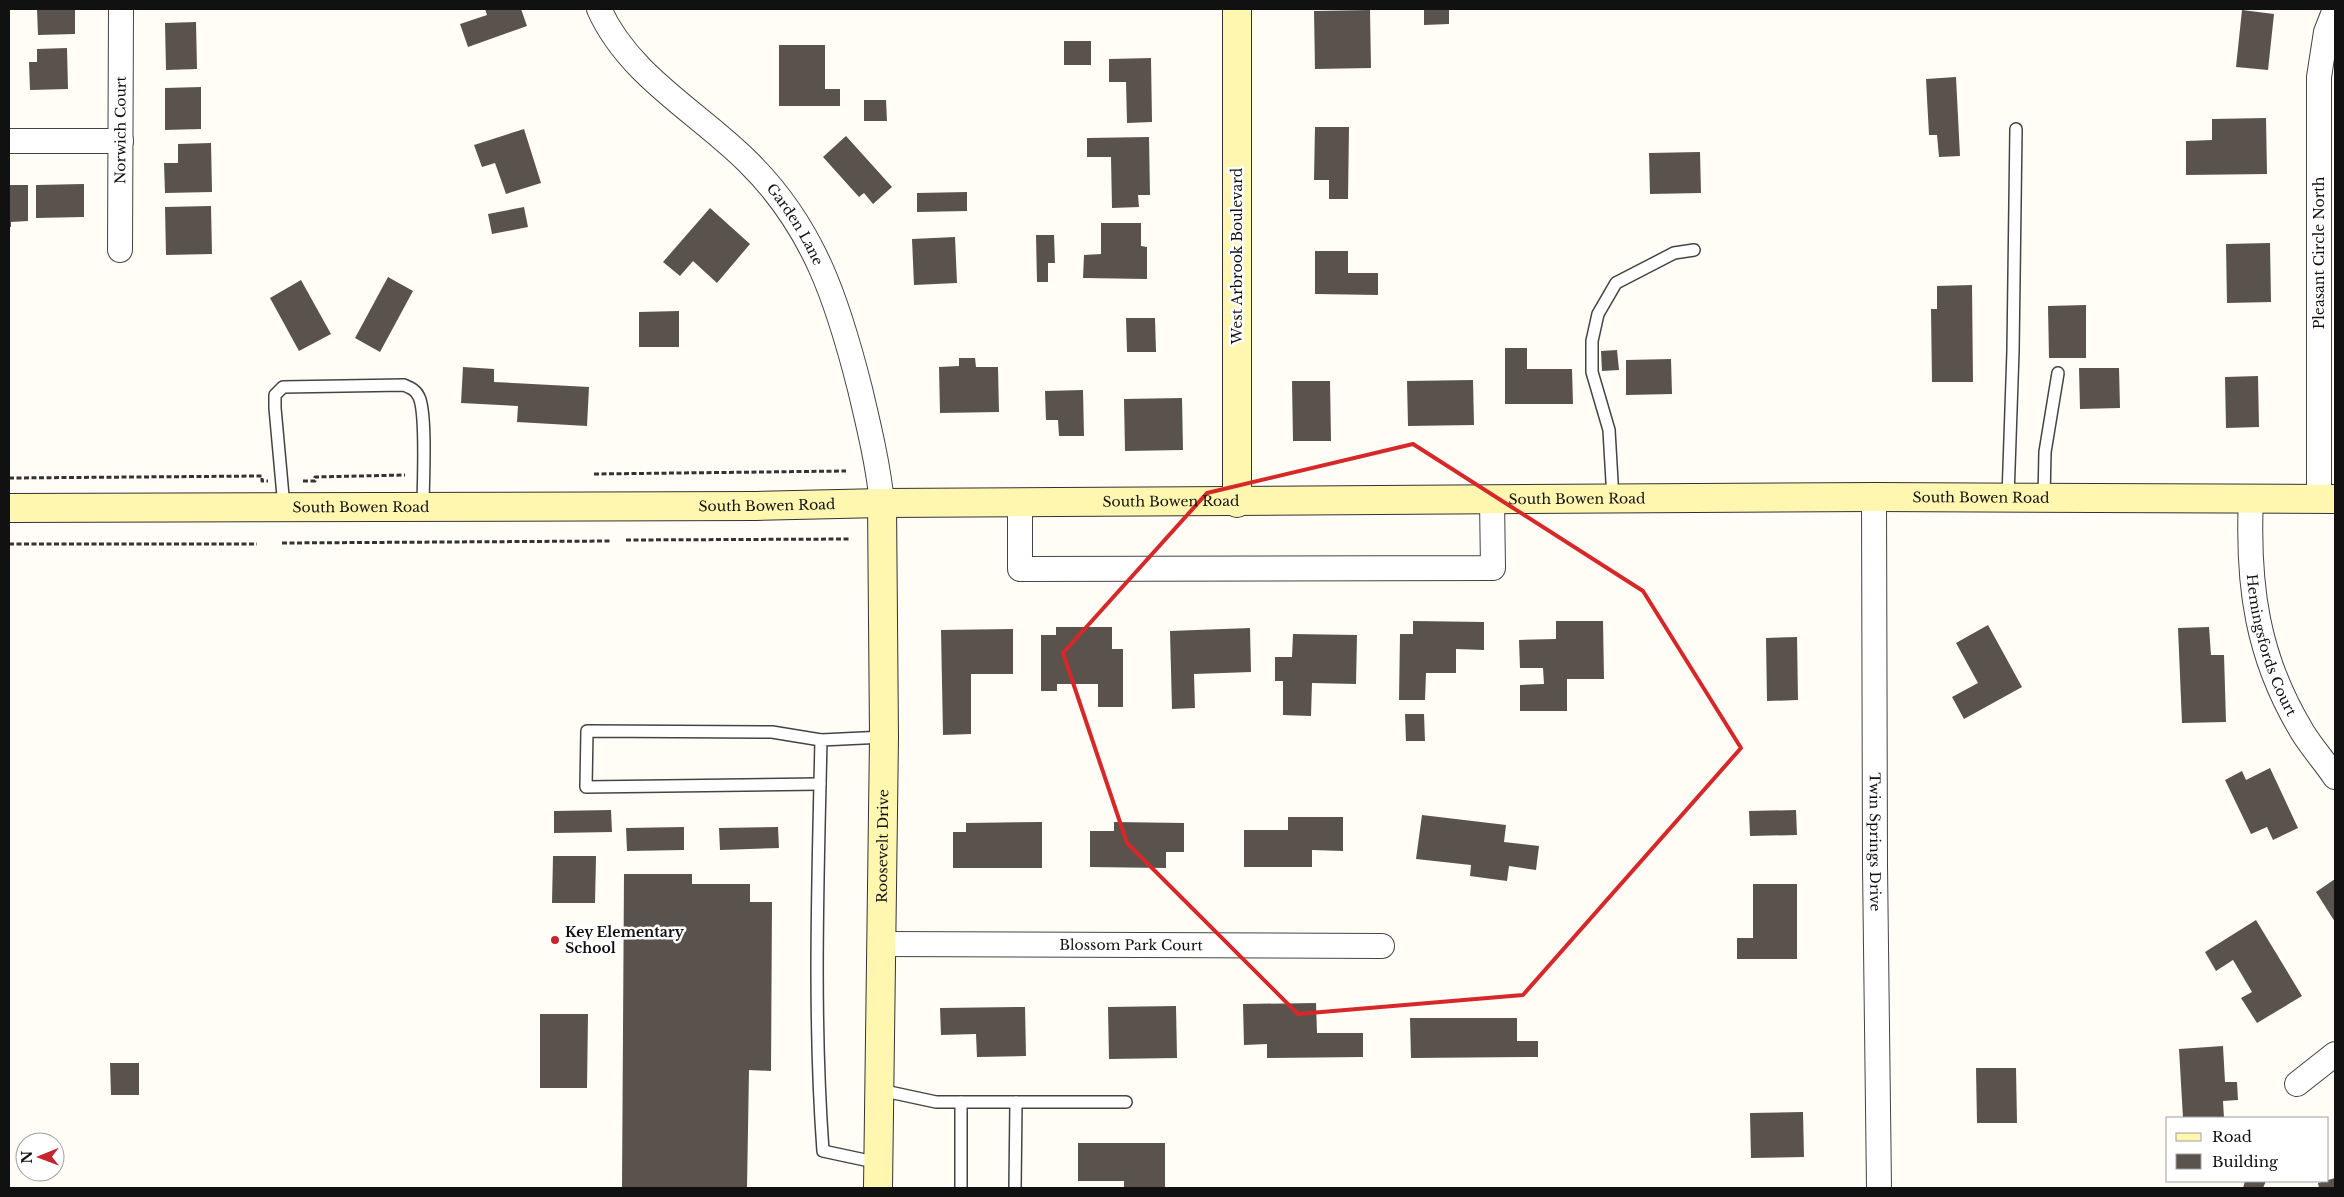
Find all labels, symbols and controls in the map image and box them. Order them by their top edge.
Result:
street label: Norwich Court [111,75,130,184]
street label: West Arbrook Boulevard [1228,167,1246,345]
street label: Pleasant Circle North [2310,176,2328,329]
street label: Garden Lane [763,180,827,268]
street label: South Bowen Road [1912,488,2050,507]
street label: South Bowen Road [1508,489,1646,508]
street label: South Bowen Road [1102,492,1240,511]
street label: South Bowen Road [699,495,836,515]
street label: South Bowen Road [293,498,430,516]
street label: Hemingsfords Court [2243,573,2301,720]
street label: Twin Springs Drive [1866,772,1885,912]
street label: Roosevelt Drive [873,789,892,903]
place label: Key Elementary School [565,923,685,957]
marker: Key Elementary School [549,934,561,946]
street label: Blossom Park Court [1059,936,1204,954]
legend [2166,1117,2329,1182]
text: Road [2212,1127,2252,1146]
north arrow [15,1132,65,1182]
text: N [18,1150,36,1164]
text: Building [2212,1152,2279,1171]

